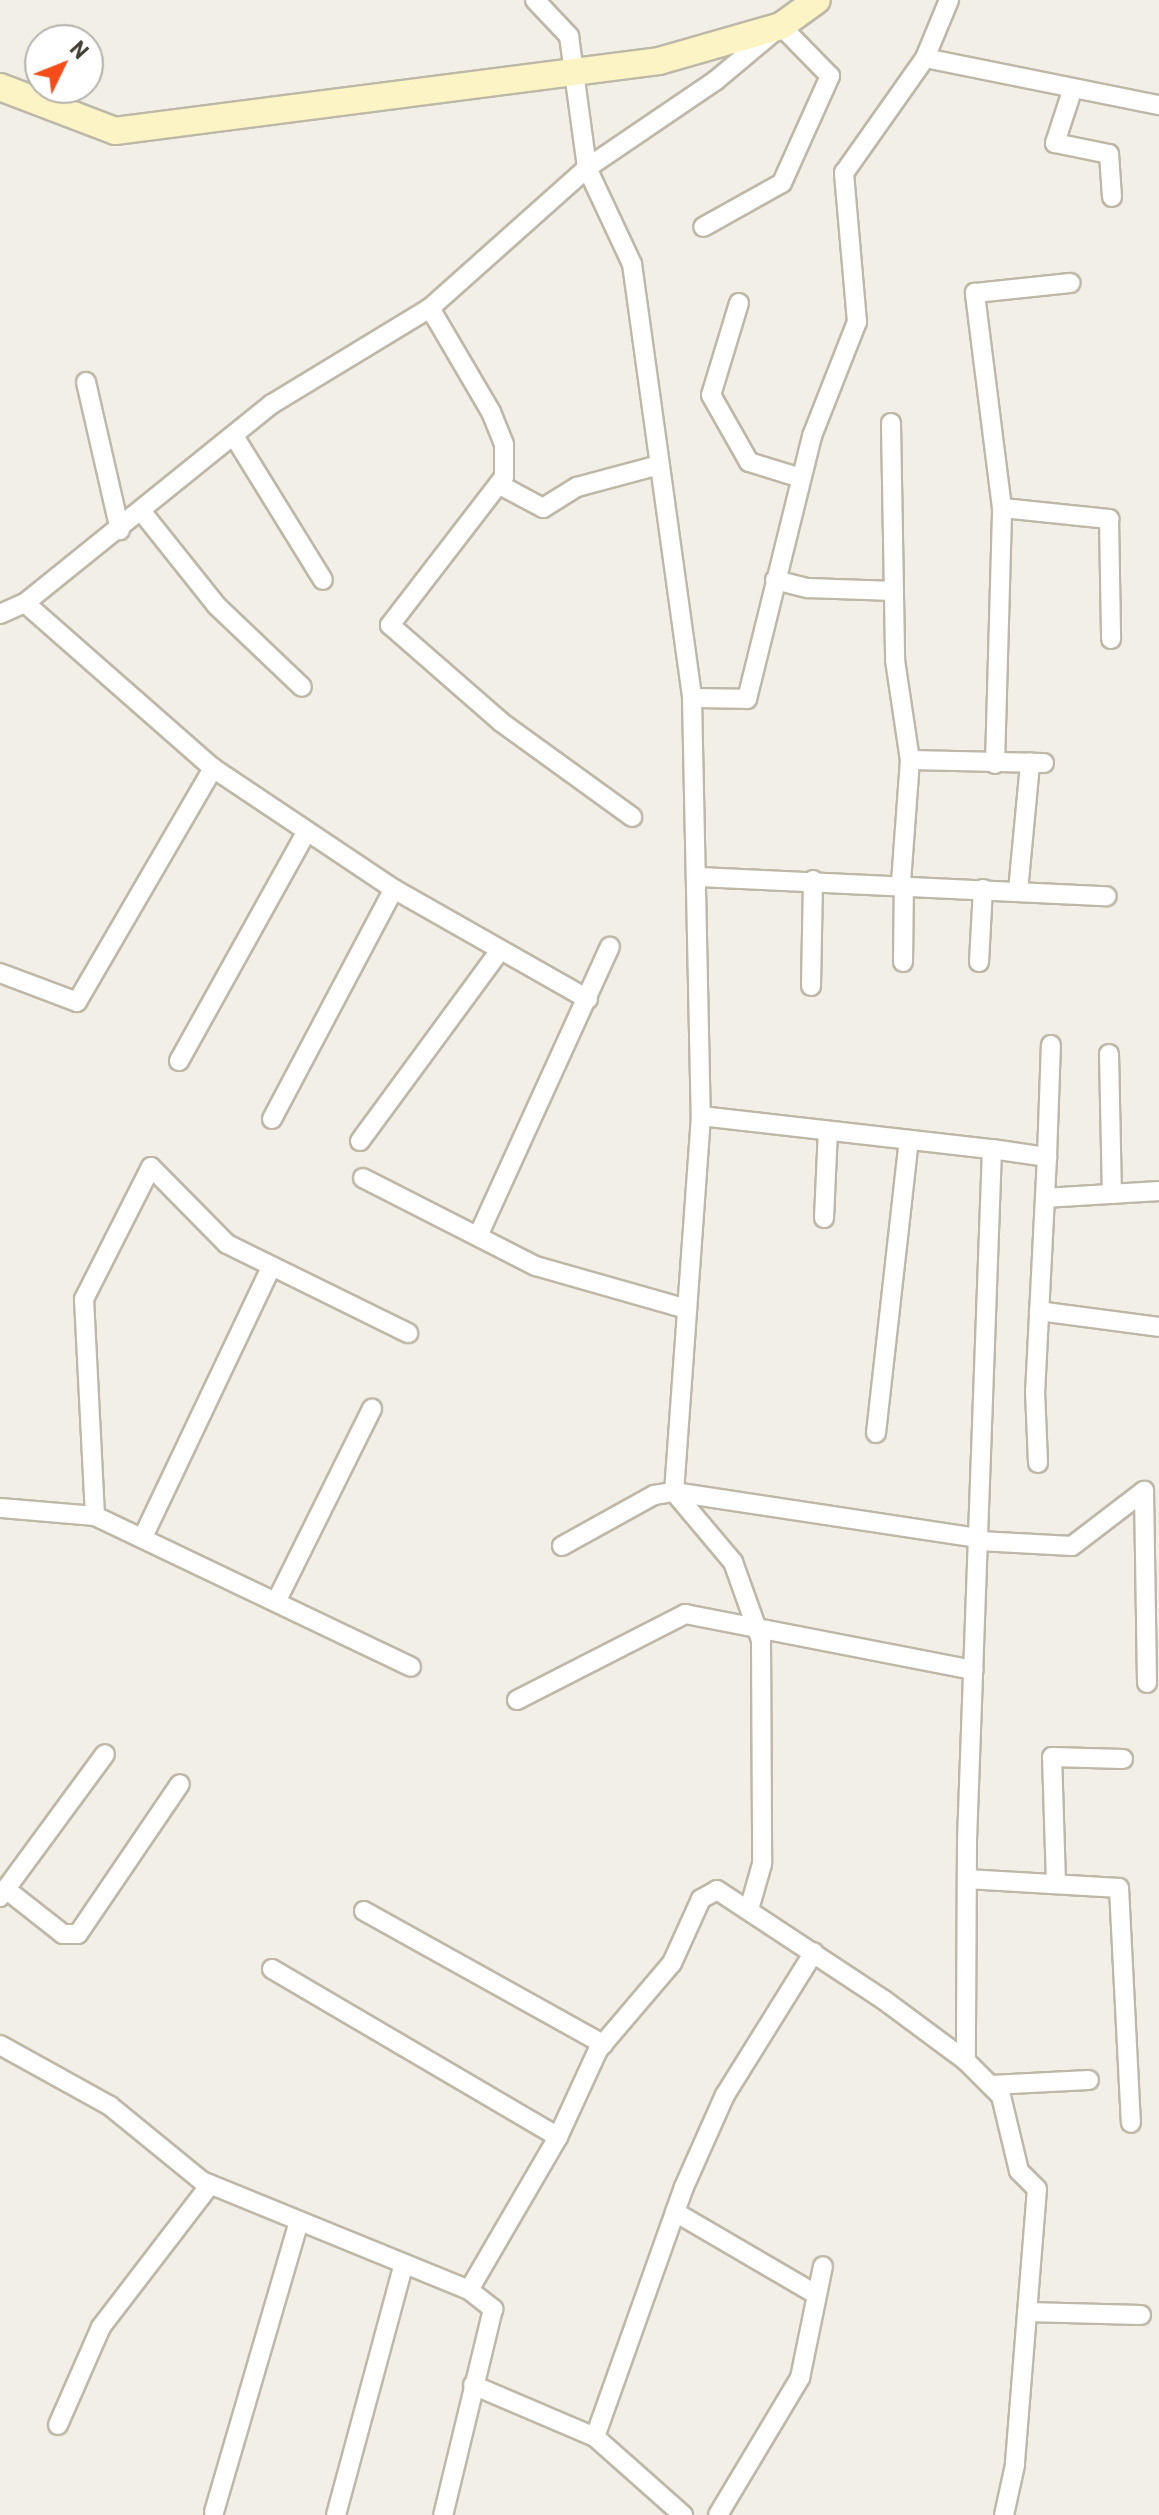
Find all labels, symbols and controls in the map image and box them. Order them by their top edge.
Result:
north arrow [24,24,104,104]
text: N [66,35,95,63]

